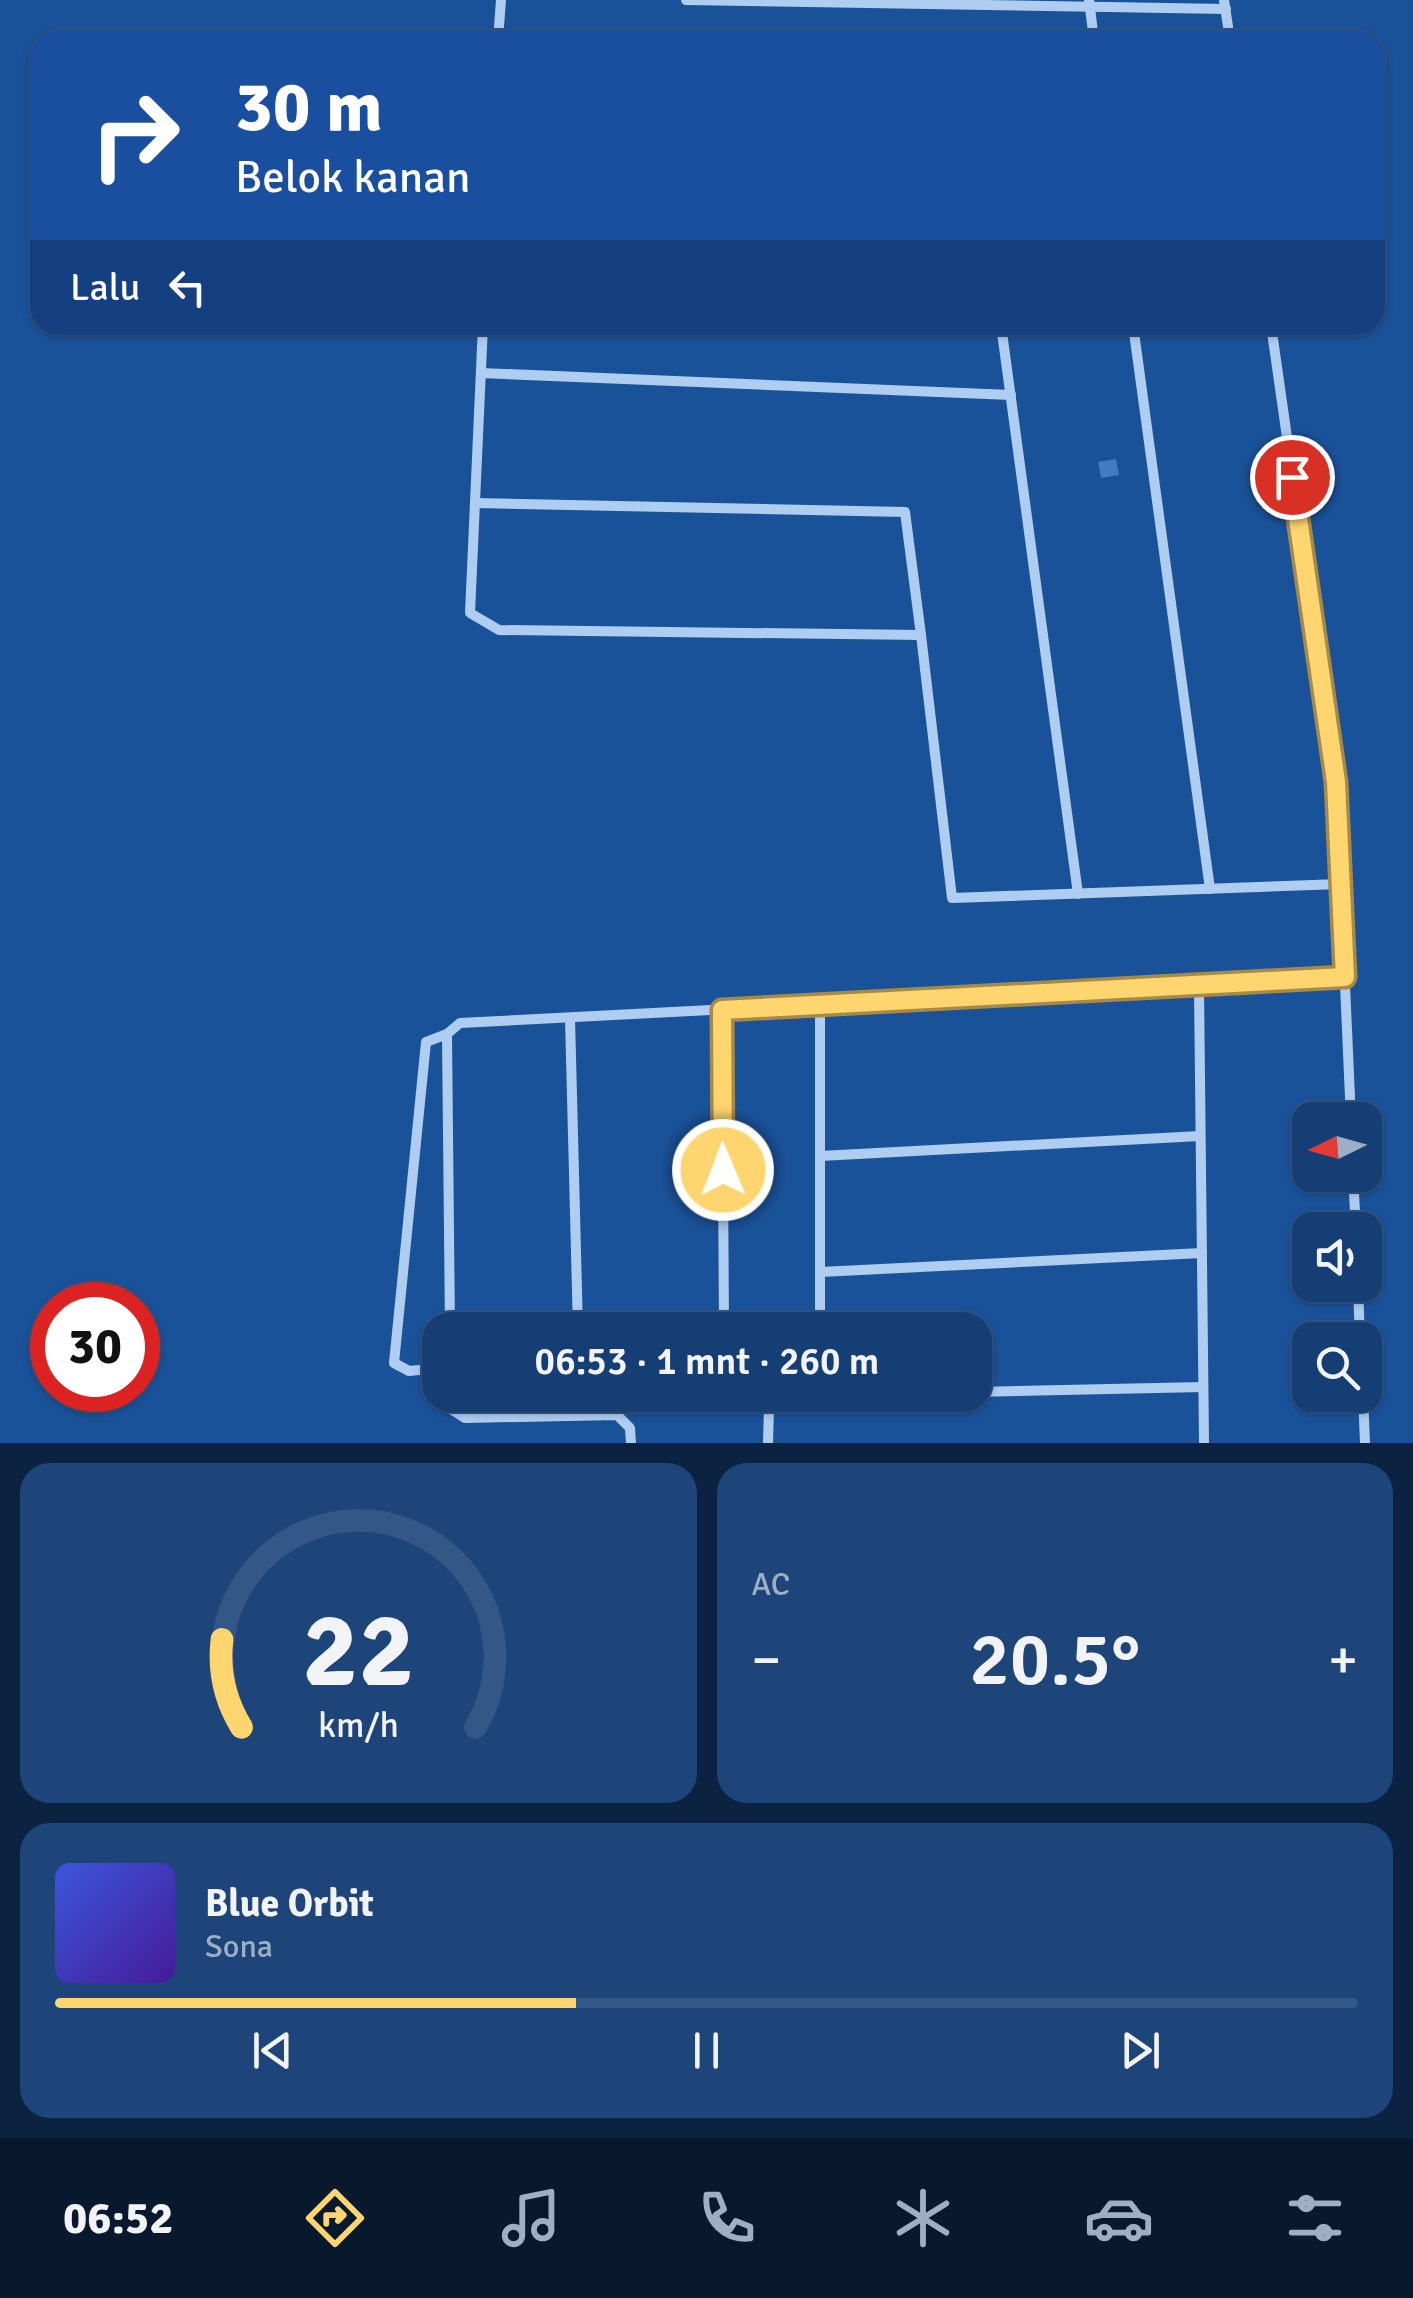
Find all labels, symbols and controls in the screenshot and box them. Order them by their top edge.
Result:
text: 30 m [235,64,383,150]
icon: right [70,70,200,200]
text: Belok kanan [235,150,471,205]
icon: left [160,260,215,315]
text: Lalu [70,264,140,311]
pin [1250,435,1335,520]
icon: arrive [1265,450,1320,505]
north arrow [1292,1102,1382,1192]
map controls [1292,1102,1382,1412]
position arrow [671,1118,775,1222]
button: sound [1292,1212,1382,1302]
speed limit sign: 30 [30,1282,160,1412]
button: search [1292,1322,1382,1412]
text: 06:53 · 1 mnt · 260 m [535,1338,879,1385]
text: AC [752,1565,790,1604]
text: 22 [302,1587,414,1715]
text: 20.5° [969,1613,1140,1706]
text: − [752,1626,781,1694]
text: + [1328,1626,1358,1694]
text: km/h [318,1703,399,1747]
text: Blue Orbit [205,1880,374,1927]
text: Sona [205,1927,273,1966]
icon: previous [245,2023,300,2078]
icon: pause [679,2023,734,2078]
icon: next [1113,2023,1168,2078]
icon: directions [300,2183,370,2253]
icon: music [496,2183,566,2253]
icon: phone [692,2183,762,2253]
icon: climate [888,2183,958,2253]
icon: car [1084,2183,1154,2253]
icon: filters [1280,2183,1350,2253]
text: 06:52 [63,2191,173,2246]

